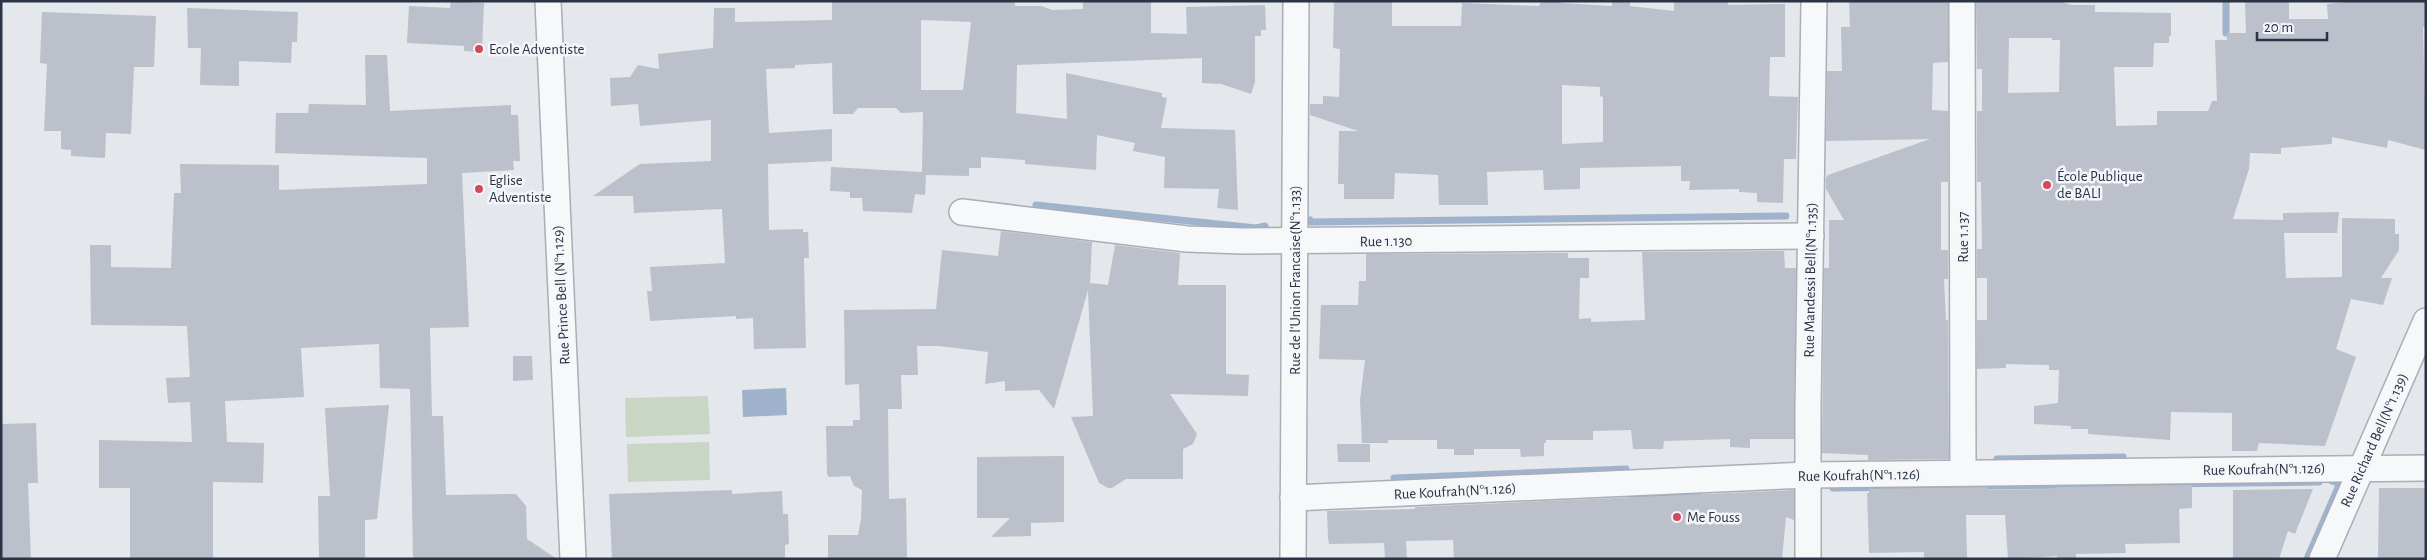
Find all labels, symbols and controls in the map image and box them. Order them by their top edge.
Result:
scale bar [2257,10,2327,42]
text: 20 m [2264,20,2293,35]
place label: Ecole Adventiste [489,42,585,57]
marker: Ecole Adventiste [473,43,485,55]
place label: École Publique de BALI [2057,167,2143,201]
place label: Eglise Adventiste [489,173,551,205]
marker: École Publique de BALI [2041,179,2053,191]
marker: Eglise Adventiste [473,183,485,195]
street label: Rue de l'Union Francaise(N°1.133) [1288,185,1303,375]
street label: Rue Mandessi Bell(N°1.135) [1802,202,1819,358]
street label: Rue 1.137 [1956,211,1971,263]
street label: Rue Prince Bell (N°1.129) [550,225,573,365]
street label: Rue 1.130 [1359,234,1413,249]
street label: Rue Richard Bell(N°1.139) [2338,371,2411,510]
street label: Rue Koufrah(N°1.126) [2202,461,2326,478]
street label: Rue Koufrah(N°1.126) [1797,467,1921,484]
street label: Rue Koufrah(N°1.126) [1393,481,1517,502]
place label: Me Fouss [1687,510,1740,525]
marker: Me Fouss [1671,511,1683,523]

